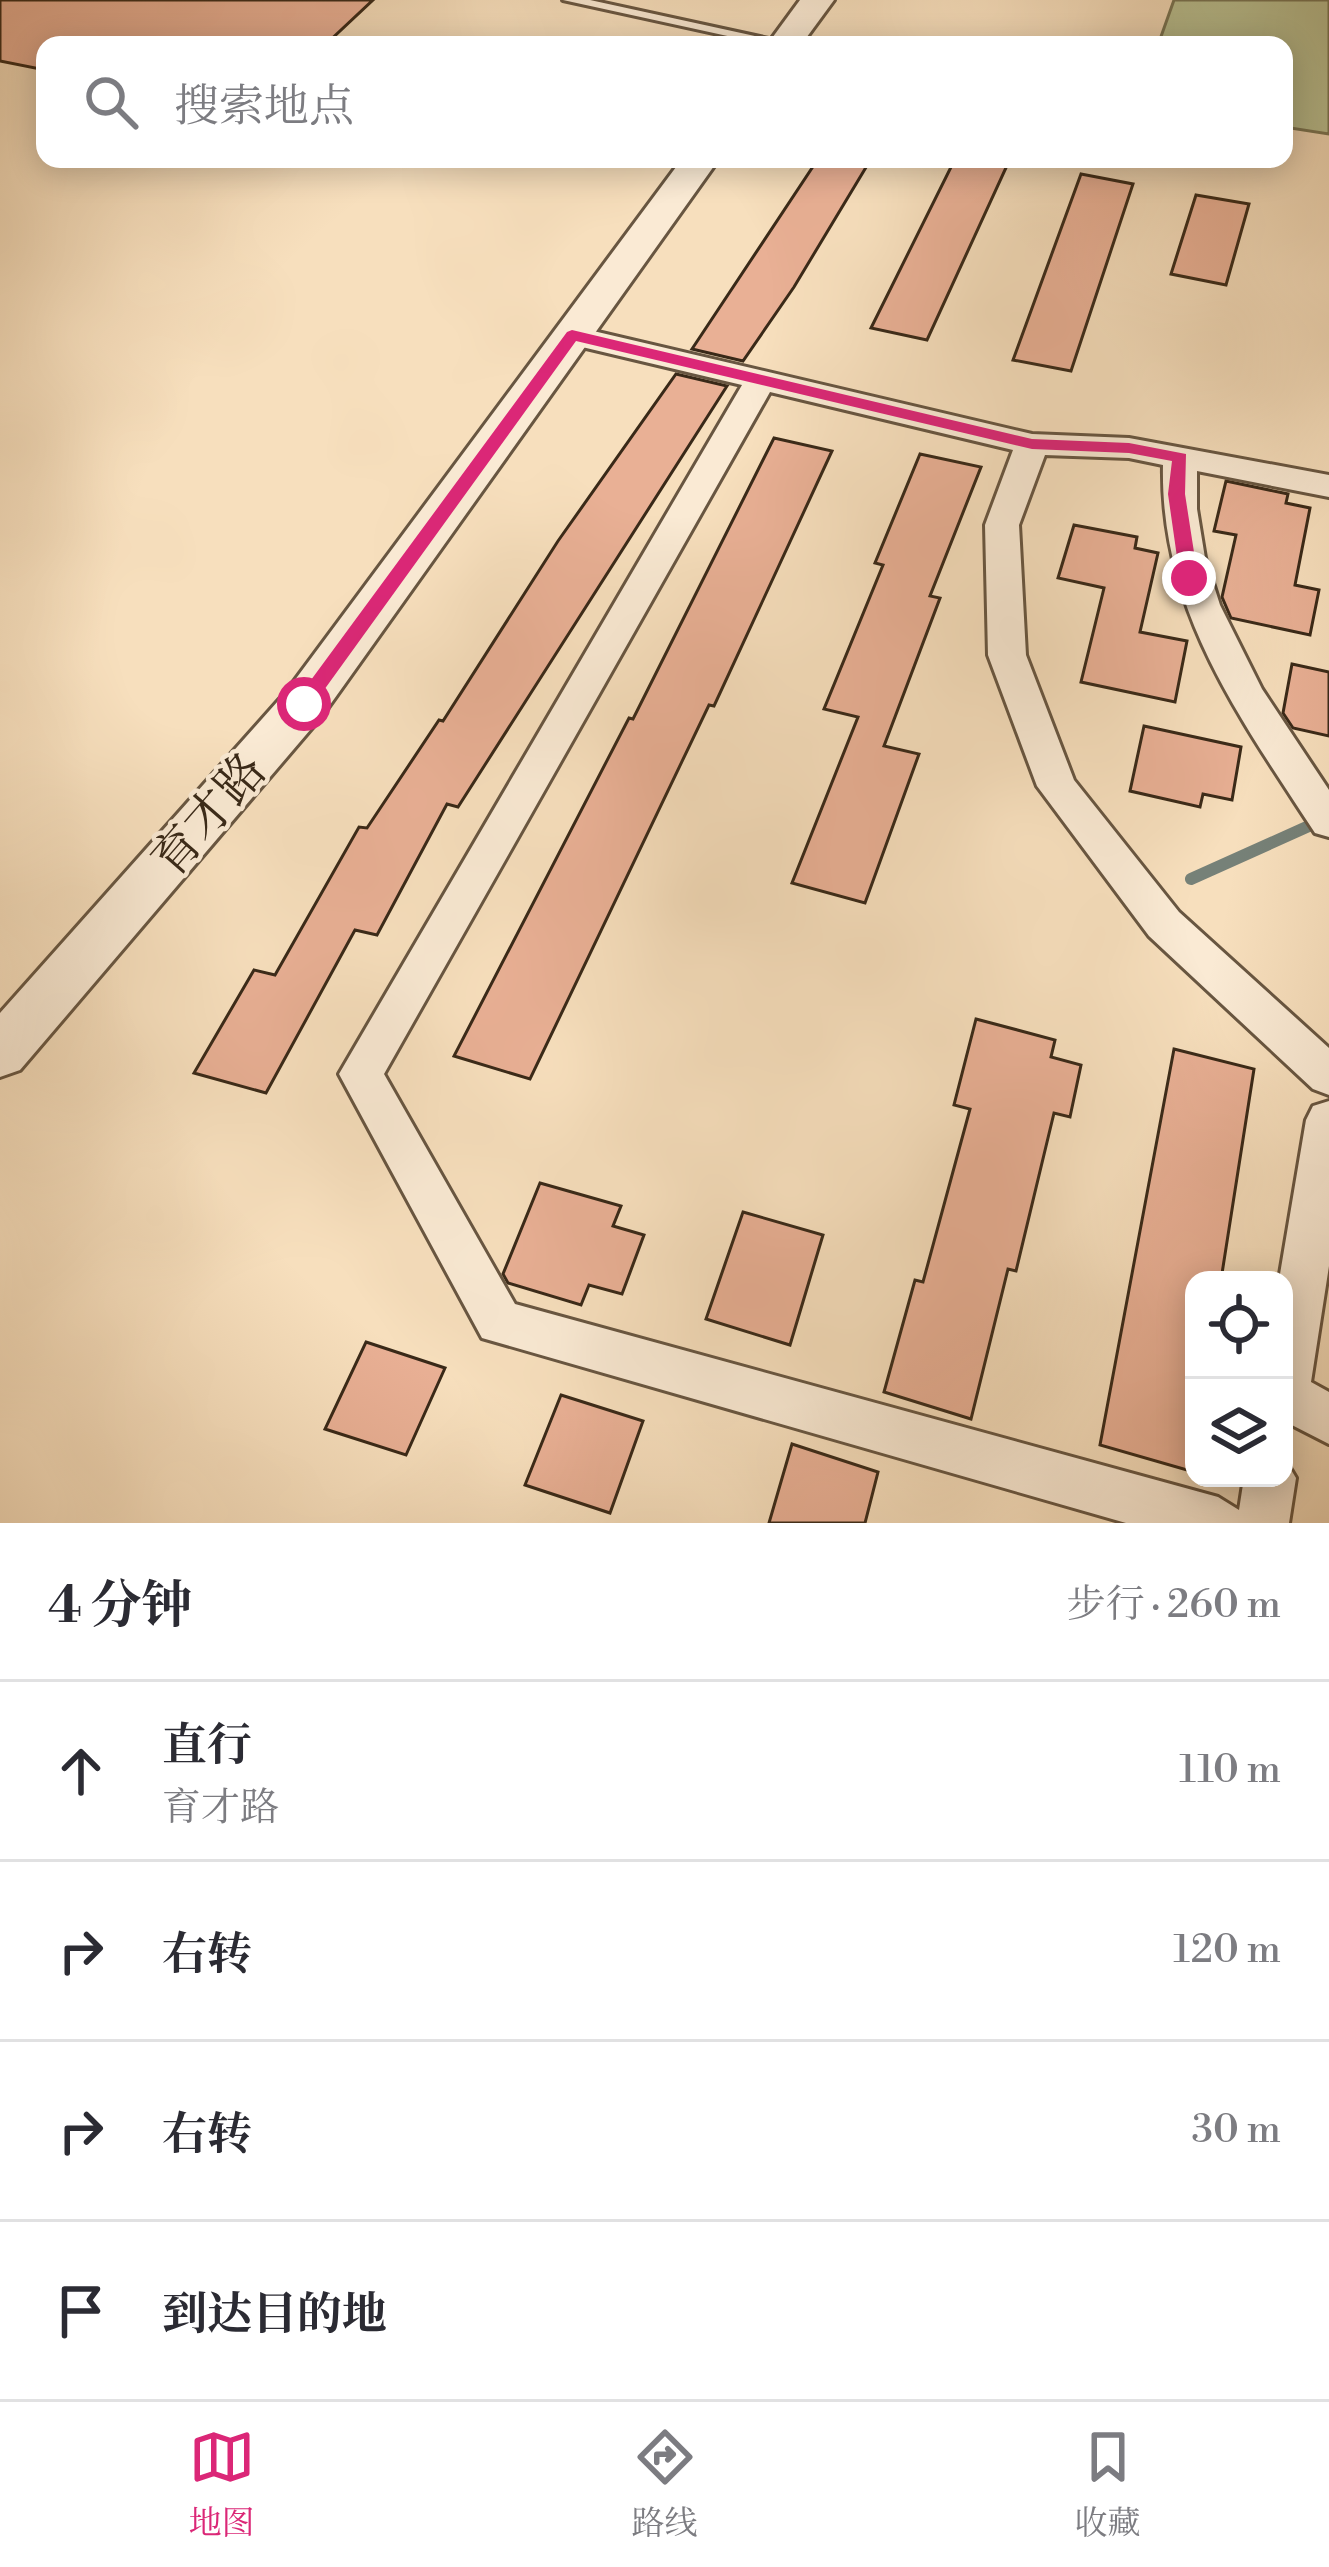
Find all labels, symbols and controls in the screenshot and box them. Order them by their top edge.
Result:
search box [36,36,1293,168]
icon: search [78,69,144,135]
text: 搜索地点 [174,79,354,136]
route end [1162,551,1216,605]
route start [277,677,331,731]
street label: 育才路 [140,742,280,890]
map controls [1185,1271,1293,1487]
button: locate [1185,1271,1293,1379]
button: layers [1185,1379,1293,1487]
text: 4 分钟 [48,1575,192,1639]
text: 步行 · 260 m [1067,1581,1281,1630]
text: 直行 [162,1718,252,1775]
icon: ahead [48,1738,114,1804]
text: 110 m [1179,1746,1281,1795]
text: 育才路 [162,1784,279,1833]
icon: right [48,1918,114,1984]
text: 120 m [1173,1926,1281,1975]
text: 右转 [162,1927,252,1984]
icon: right [48,2098,114,2164]
text: 30 m [1191,2106,1281,2155]
text: 右转 [162,2107,252,2164]
icon: arrive [48,2278,114,2344]
text: 到达目的地 [162,2287,387,2344]
tab: 地图 [189,2424,255,2545]
tab: 路线 [632,2424,698,2545]
tab: 收藏 [1075,2424,1141,2545]

